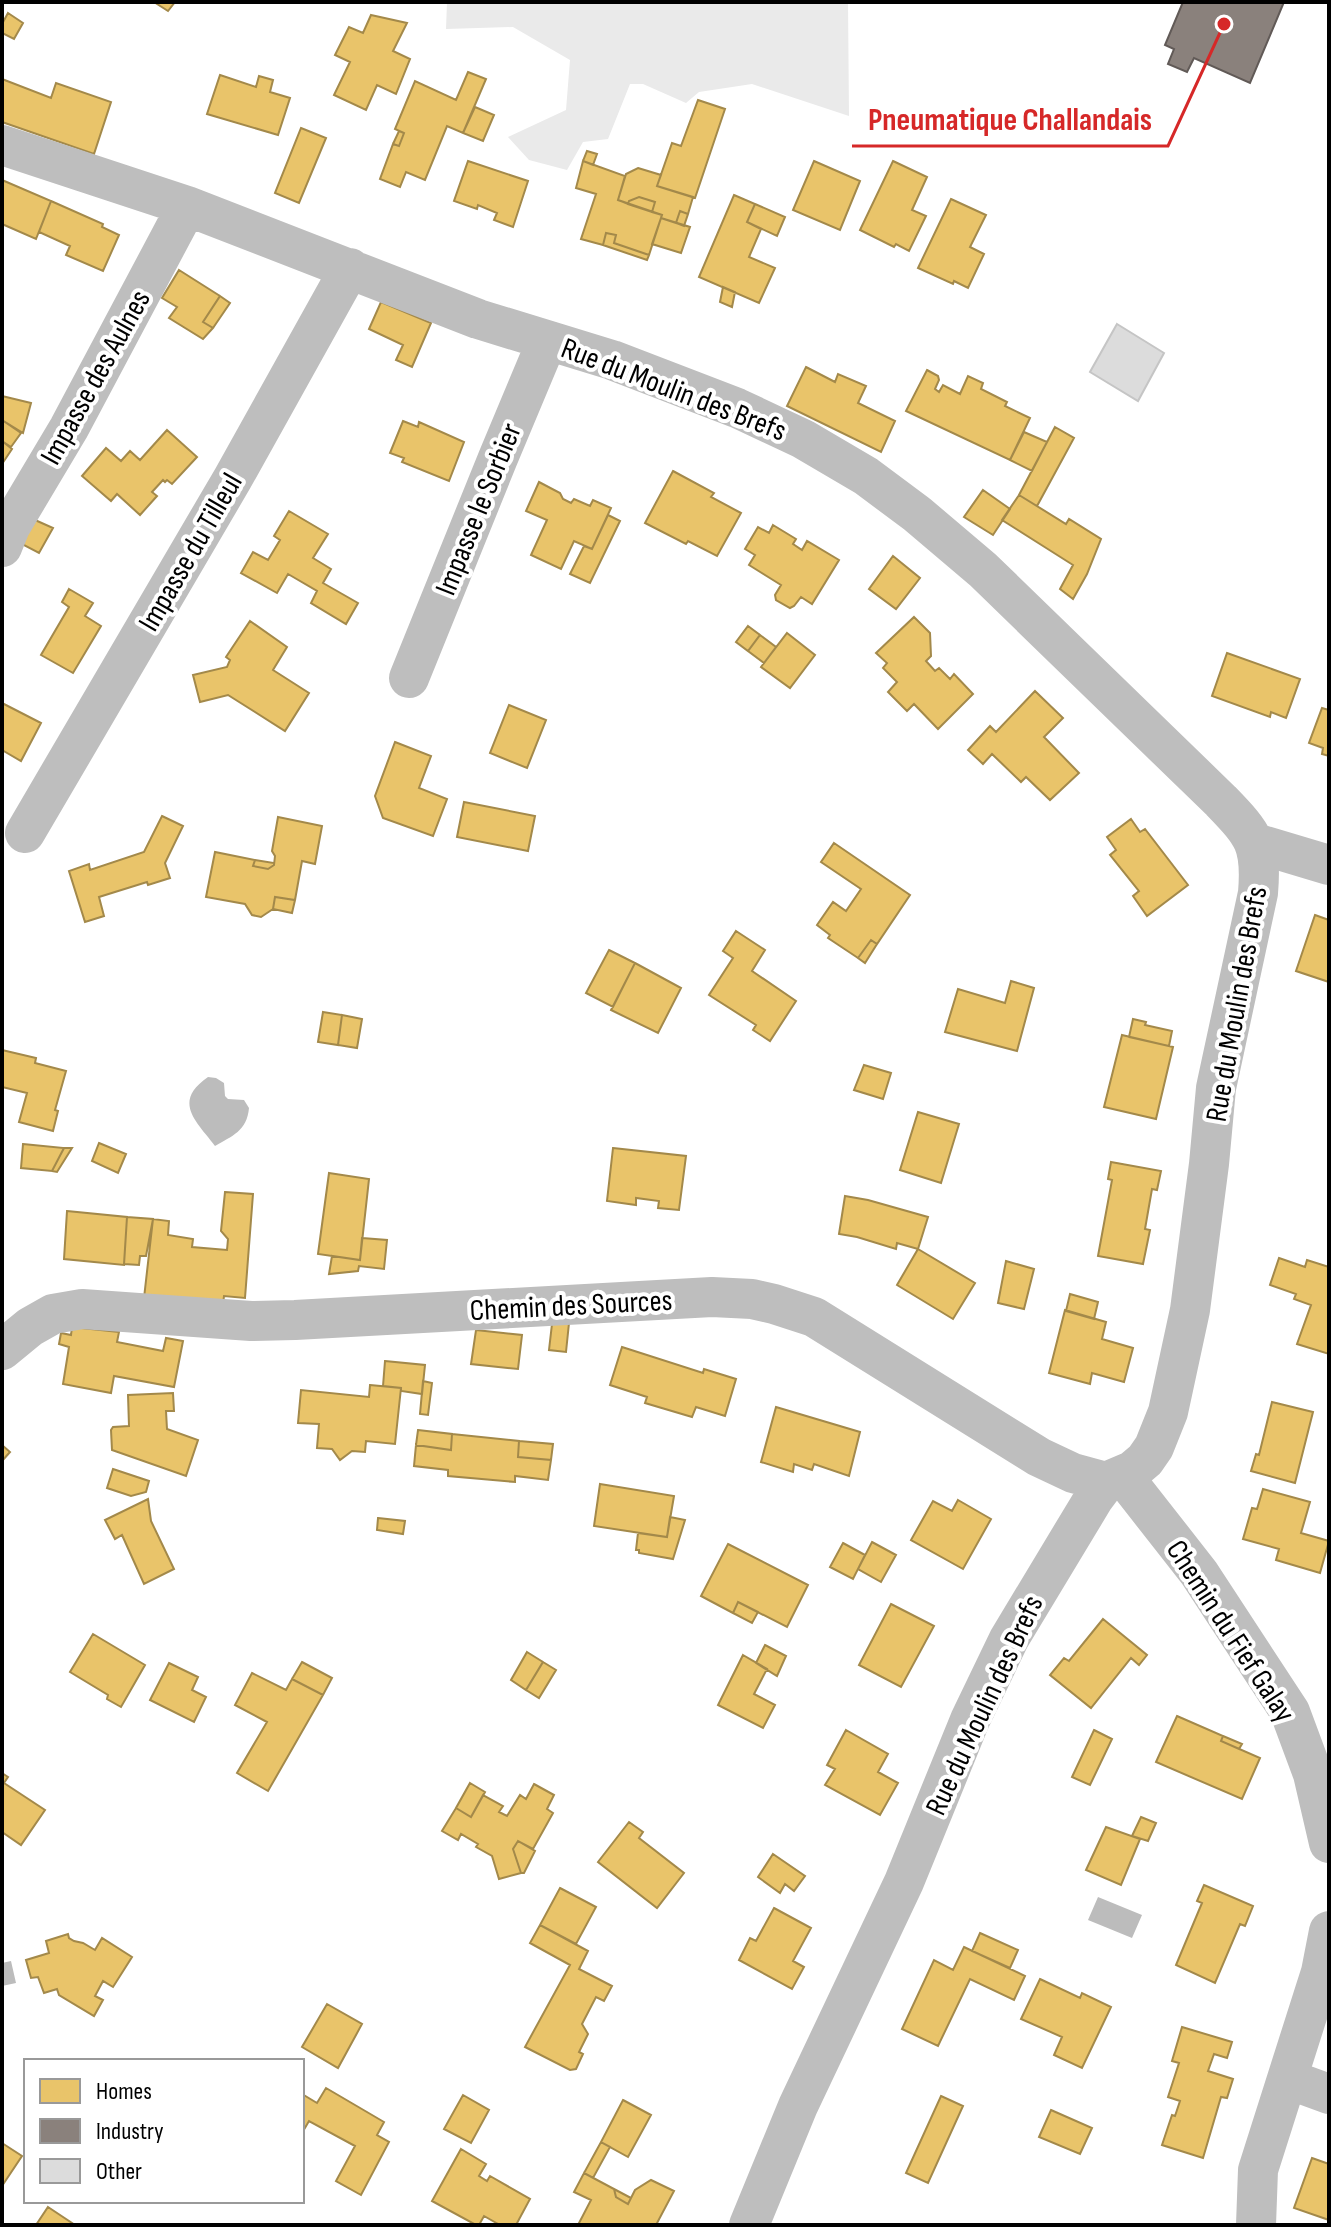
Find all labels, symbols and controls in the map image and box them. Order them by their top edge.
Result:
callout: Pneumatique Challandais [852,90,1168,146]
text: Pneumatique Challandais [868,101,1152,140]
street label: Impasse des Aulnes [33,284,159,471]
street label: Rue du Moulin des Brefs [556,330,791,449]
street label: Impasse le Sorbier [428,418,530,601]
street label: Impasse du Tilleul [131,467,251,638]
street label: Rue du Moulin des Brefs [1199,884,1275,1125]
street label: Chemin des Sources [469,1283,673,1329]
street label: Chemin du Fief Galay [1158,1534,1303,1730]
street label: Rue du Moulin des Brefs [918,1590,1052,1821]
legend [24,2059,304,2203]
text: Homes [96,2077,152,2106]
text: Industry [96,2117,163,2146]
text: Other [96,2157,142,2186]

